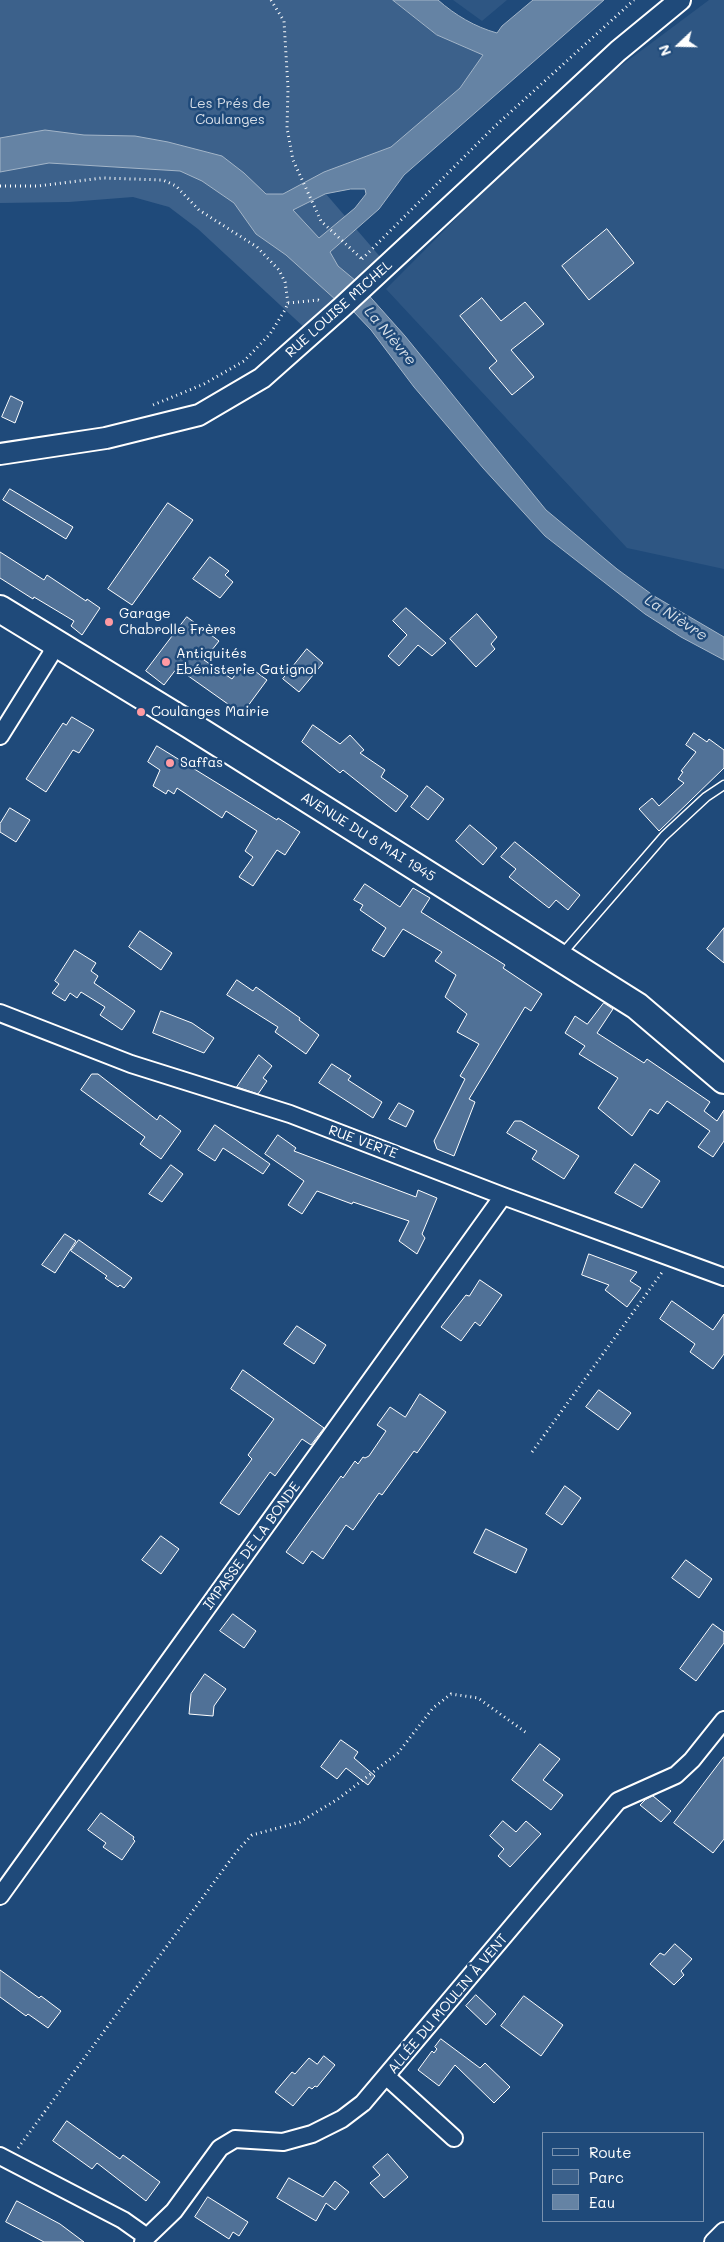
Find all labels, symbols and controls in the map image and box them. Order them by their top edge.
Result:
north arrow [654,20,704,70]
text: N [654,42,675,59]
park label: Les Prés de Coulanges [190,96,270,128]
street label: RUE LOUISE MICHEL [282,257,396,361]
water label: La Nièvre [360,303,420,369]
water label: La Nièvre [641,591,711,645]
place label: Garage Chabrolle Frères [119,606,236,638]
marker: Garage Chabrolle Frères [103,616,115,628]
place label: Antiquités Ebénisterie Gatignol [176,646,317,679]
marker: Antiquités Ebénisterie Gatignol [160,656,172,668]
place label: Coulanges Mairie [151,704,269,720]
marker: Coulanges Mairie [135,706,147,718]
place label: Saffas [180,755,223,771]
marker: Saffas [164,757,176,769]
street label: AVENUE DU 8 MAI 1945 [298,789,438,885]
street label: RUE VERTE [326,1122,400,1162]
street label: IMPASSE DE LA BONDE [200,1479,304,1613]
street label: ALLÉE DU MOULIN À VENT [384,1931,512,2077]
legend [542,2132,704,2222]
text: Route [589,2142,632,2162]
text: Parc [589,2167,624,2187]
text: Eau [589,2192,615,2212]

